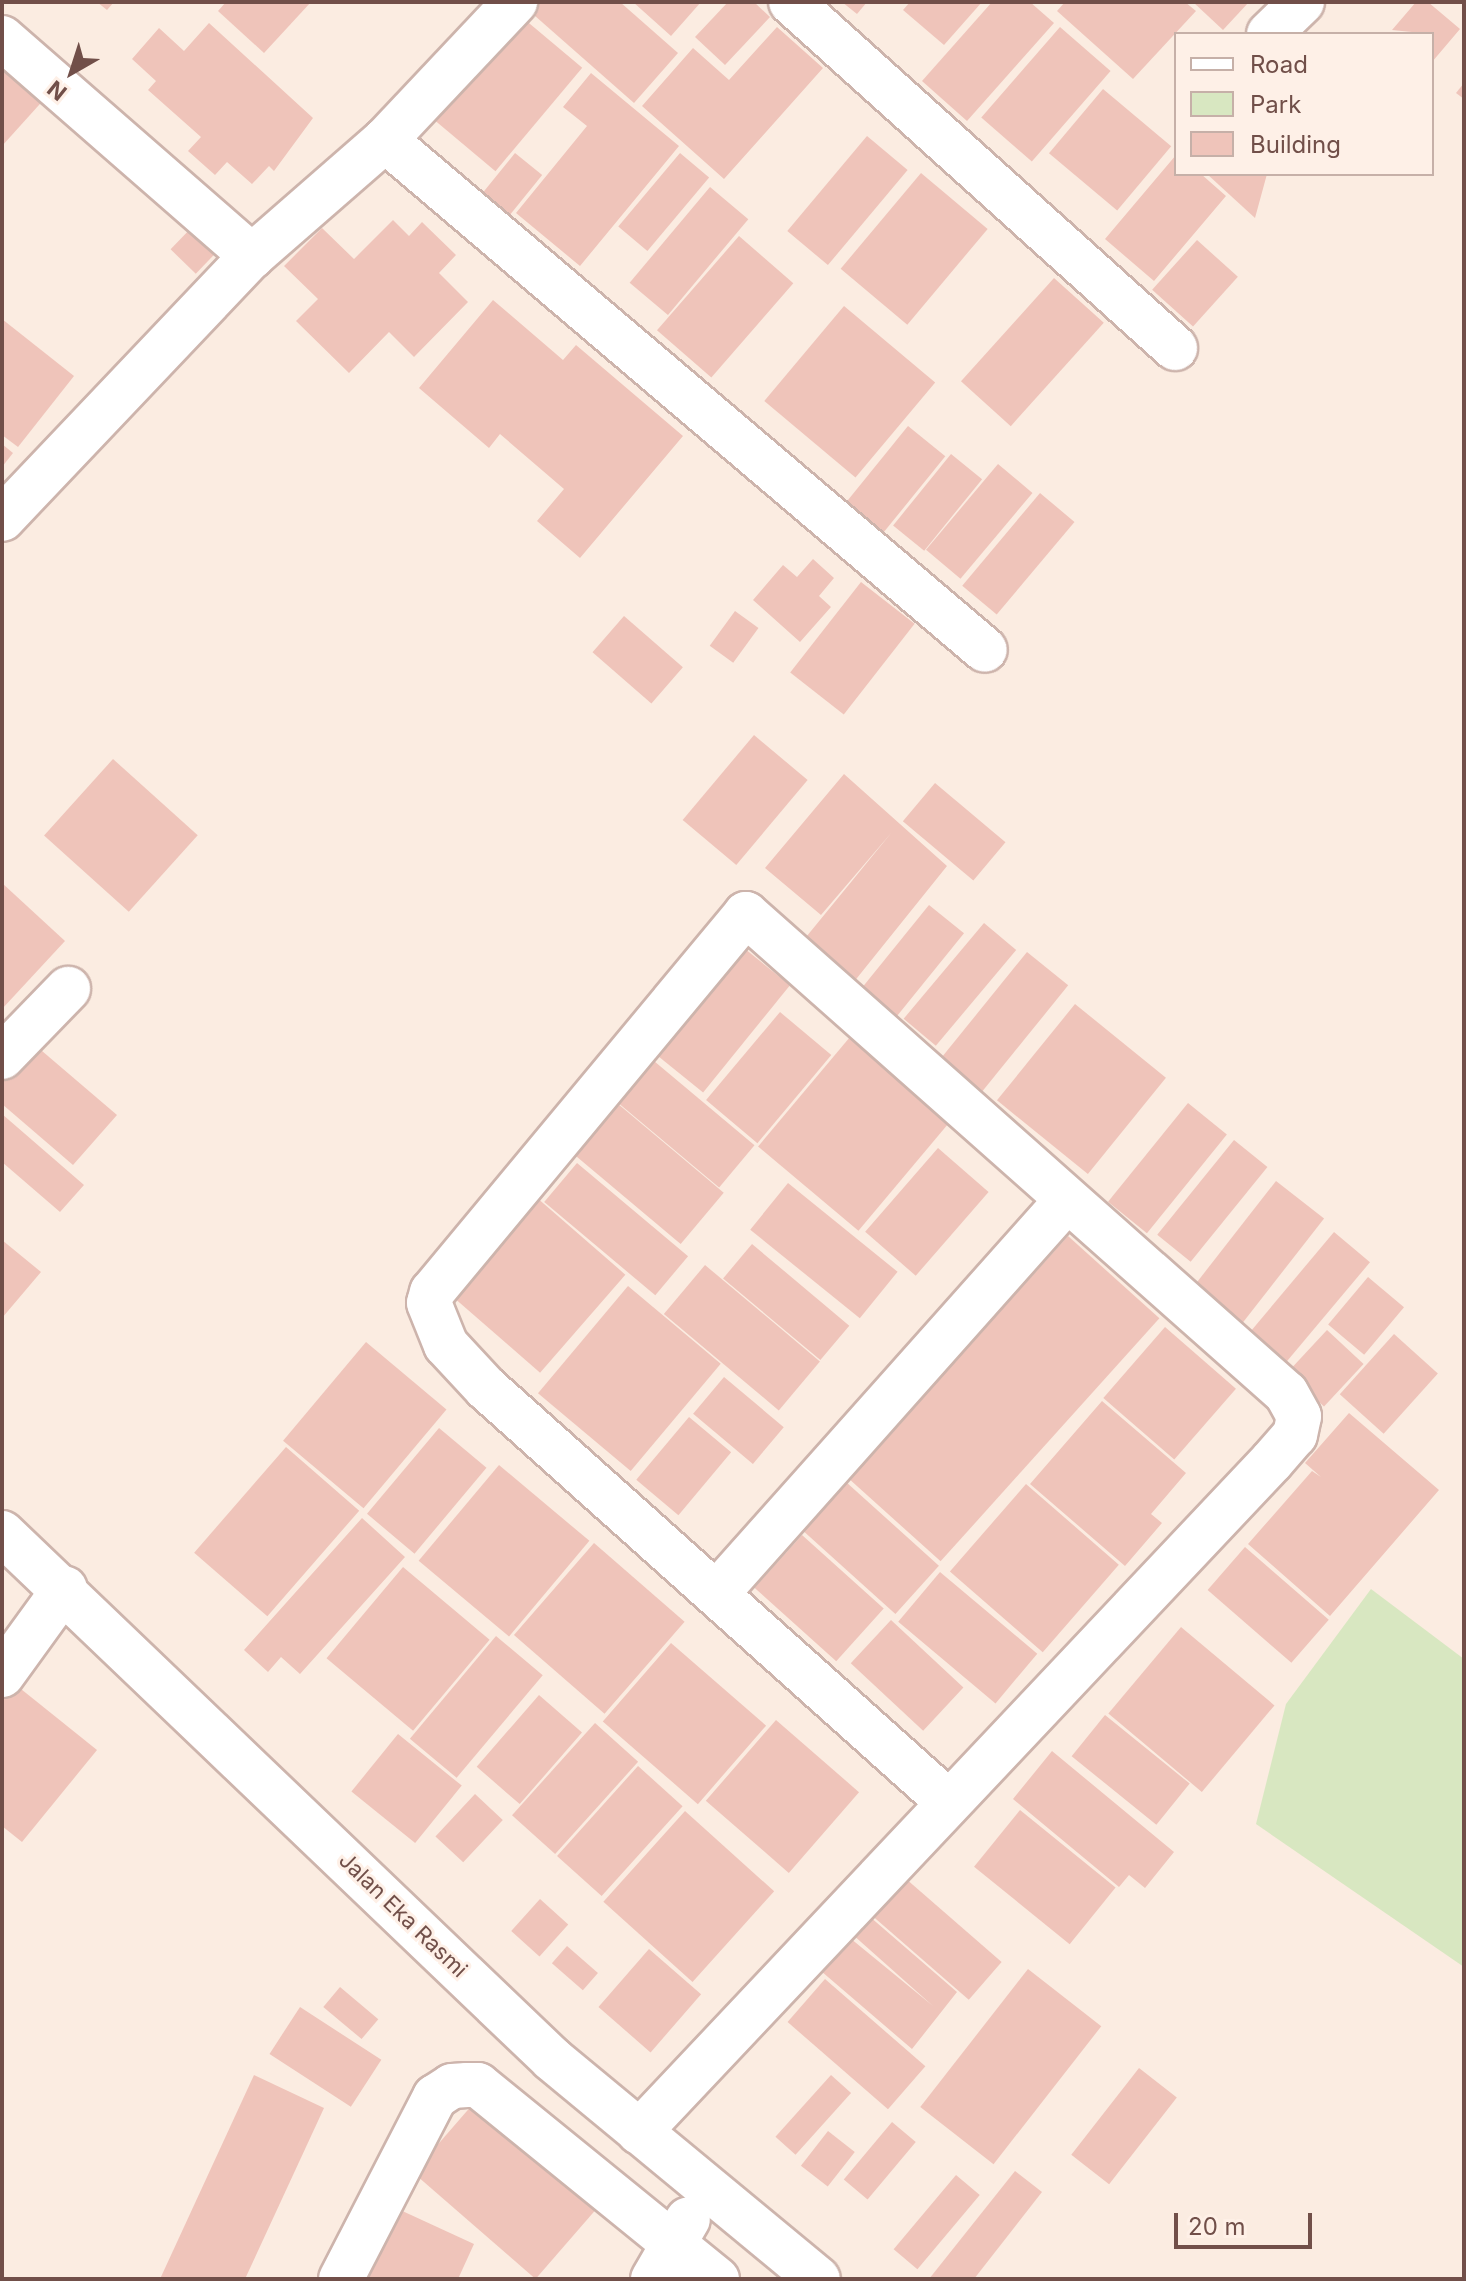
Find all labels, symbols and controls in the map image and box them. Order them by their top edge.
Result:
north arrow [32,32,112,112]
legend [1174,32,1434,176]
text: Road [1250,50,1308,79]
text: N [42,75,72,106]
text: Park [1250,90,1301,119]
text: Building [1250,130,1341,159]
street label: Jalan Eka Rasmi [333,1847,473,1983]
scale bar [1178,2197,1316,2247]
text: 20 m [1188,2212,1246,2241]

